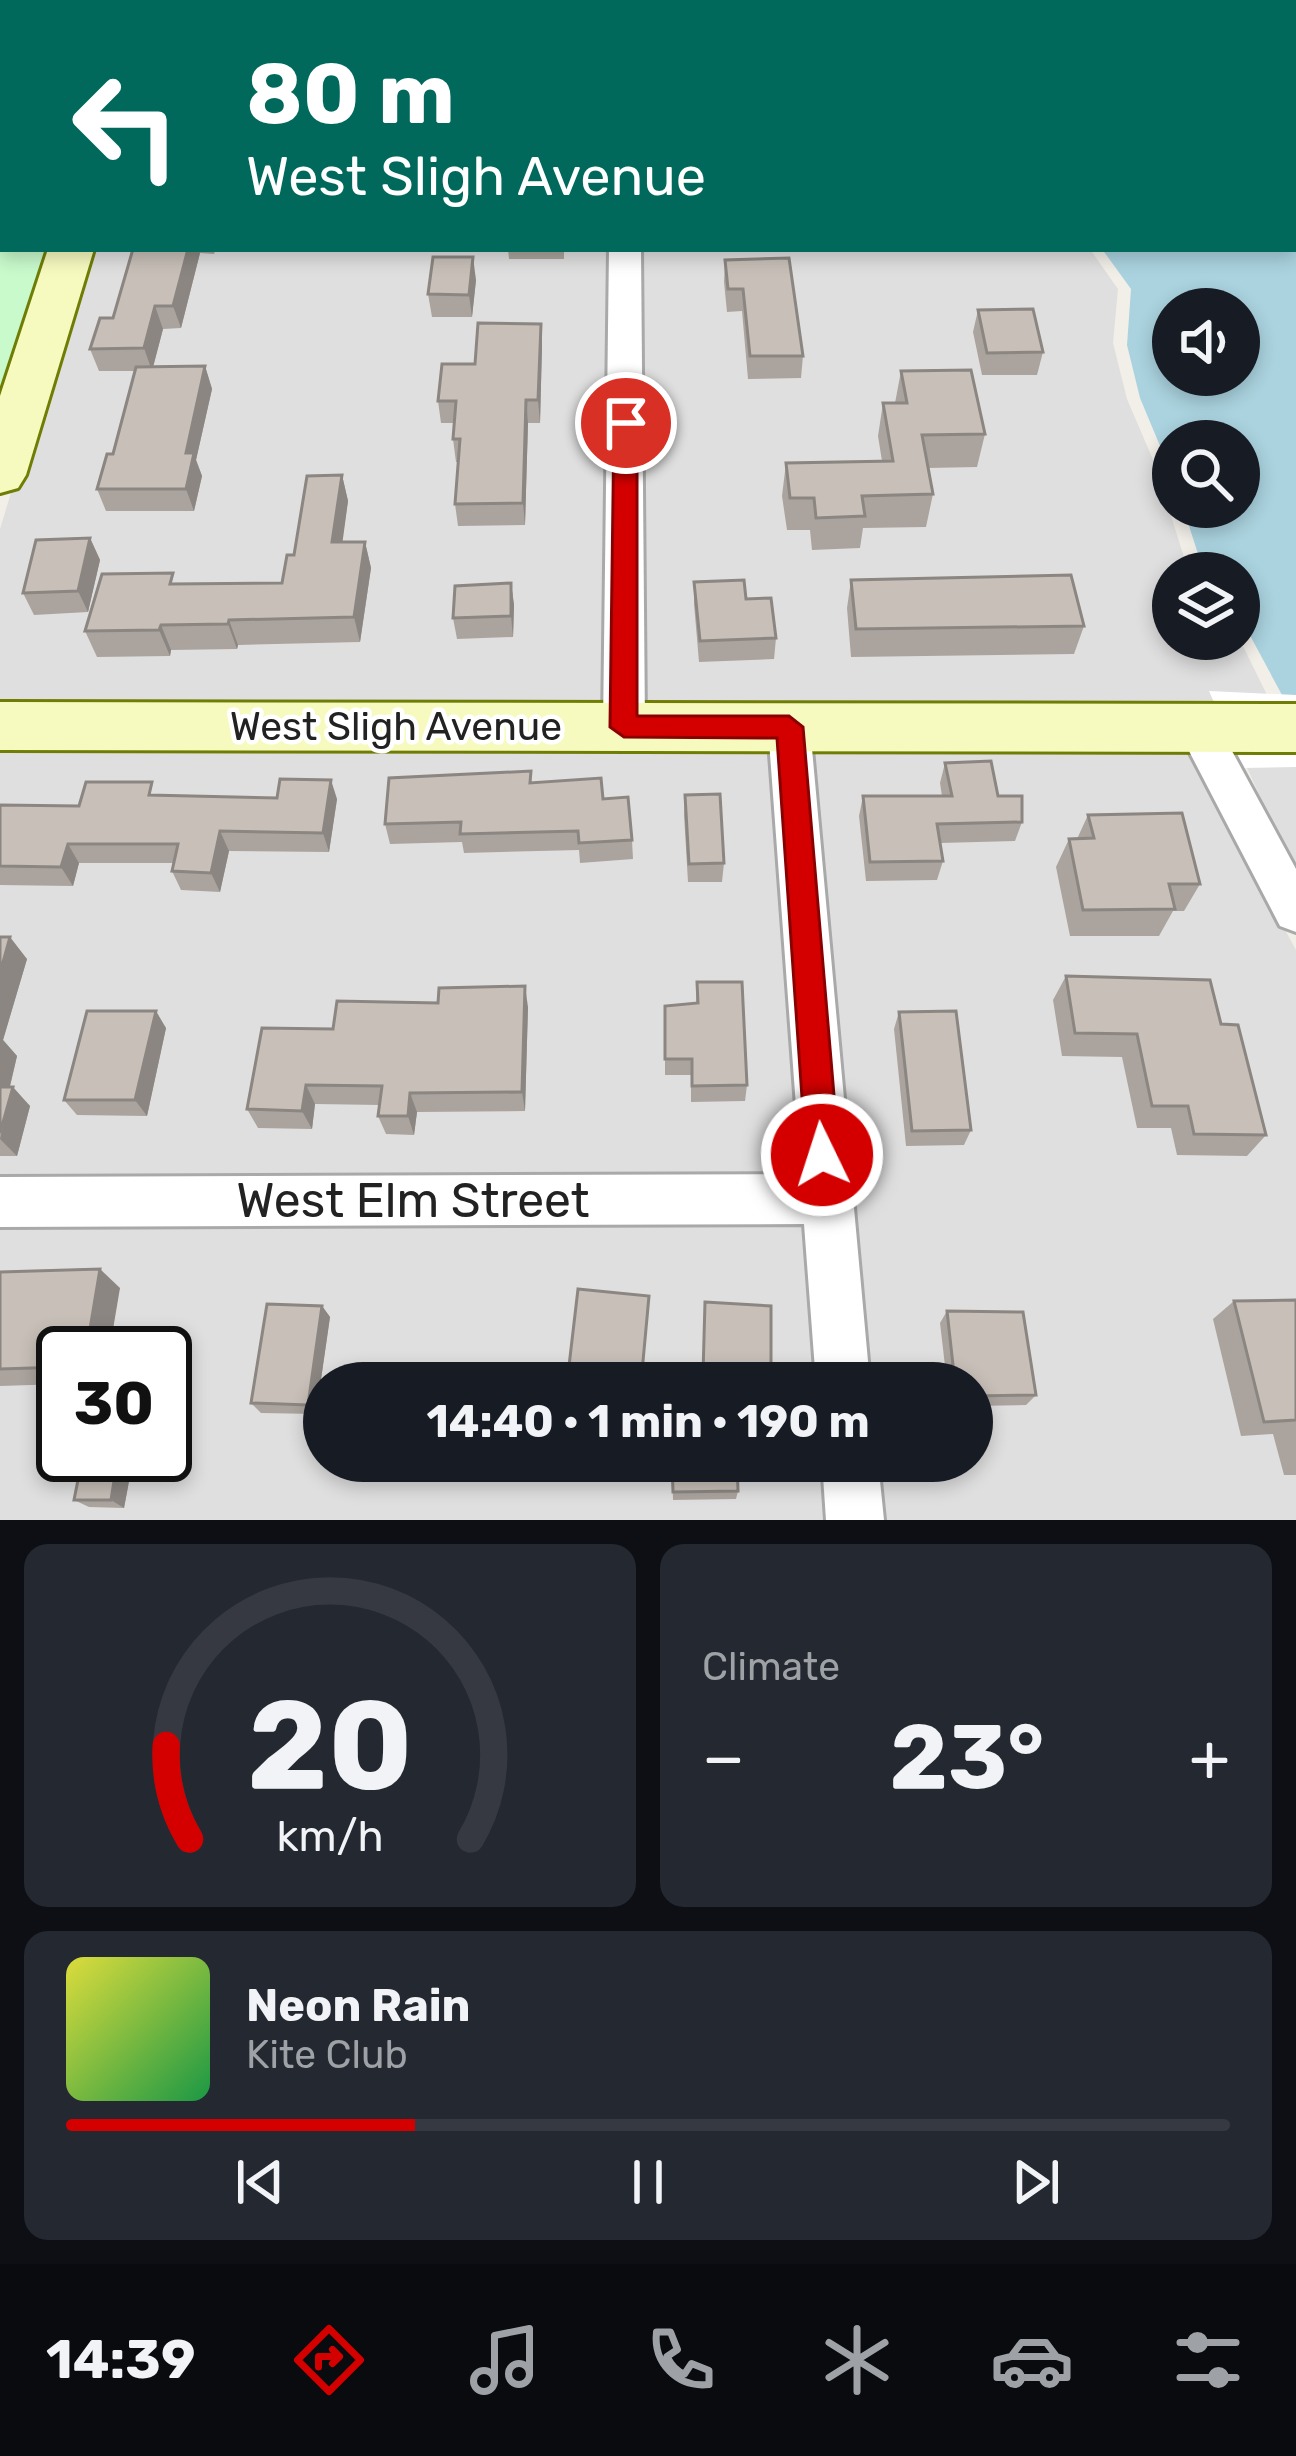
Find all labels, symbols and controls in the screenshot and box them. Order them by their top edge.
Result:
text: 80 m [246,44,455,144]
icon: left [48,48,204,204]
text: West Sligh Avenue [246,145,706,209]
map controls [1152,288,1260,660]
button: sound [1152,288,1260,396]
pin [575,372,677,474]
icon: arrive [593,390,659,456]
button: search [1152,420,1260,528]
button: layers [1152,552,1260,660]
street label: West Sligh Avenue [230,704,562,750]
position arrow [759,1092,885,1218]
street label: West Elm Street [236,1172,590,1229]
speed limit sign: 30 [36,1326,192,1482]
text: 14:40 · 1 min · 190 m [426,1395,870,1448]
text: Climate [702,1644,840,1690]
text: 20 [247,1671,413,1819]
text: 23° [889,1704,1044,1811]
text: − [702,1718,745,1797]
text: + [1189,1718,1230,1797]
text: km/h [276,1810,384,1861]
text: Neon Rain [246,1979,471,2032]
text: Kite Club [246,2032,408,2078]
icon: previous [227,2149,293,2215]
icon: pause [615,2149,681,2215]
icon: next [1003,2149,1069,2215]
icon: directions [287,2318,371,2402]
icon: music [463,2318,547,2402]
icon: phone [639,2318,723,2402]
icon: climate [815,2318,899,2402]
icon: car [990,2318,1074,2402]
icon: filters [1166,2318,1250,2402]
text: 14:39 [46,2328,196,2392]

